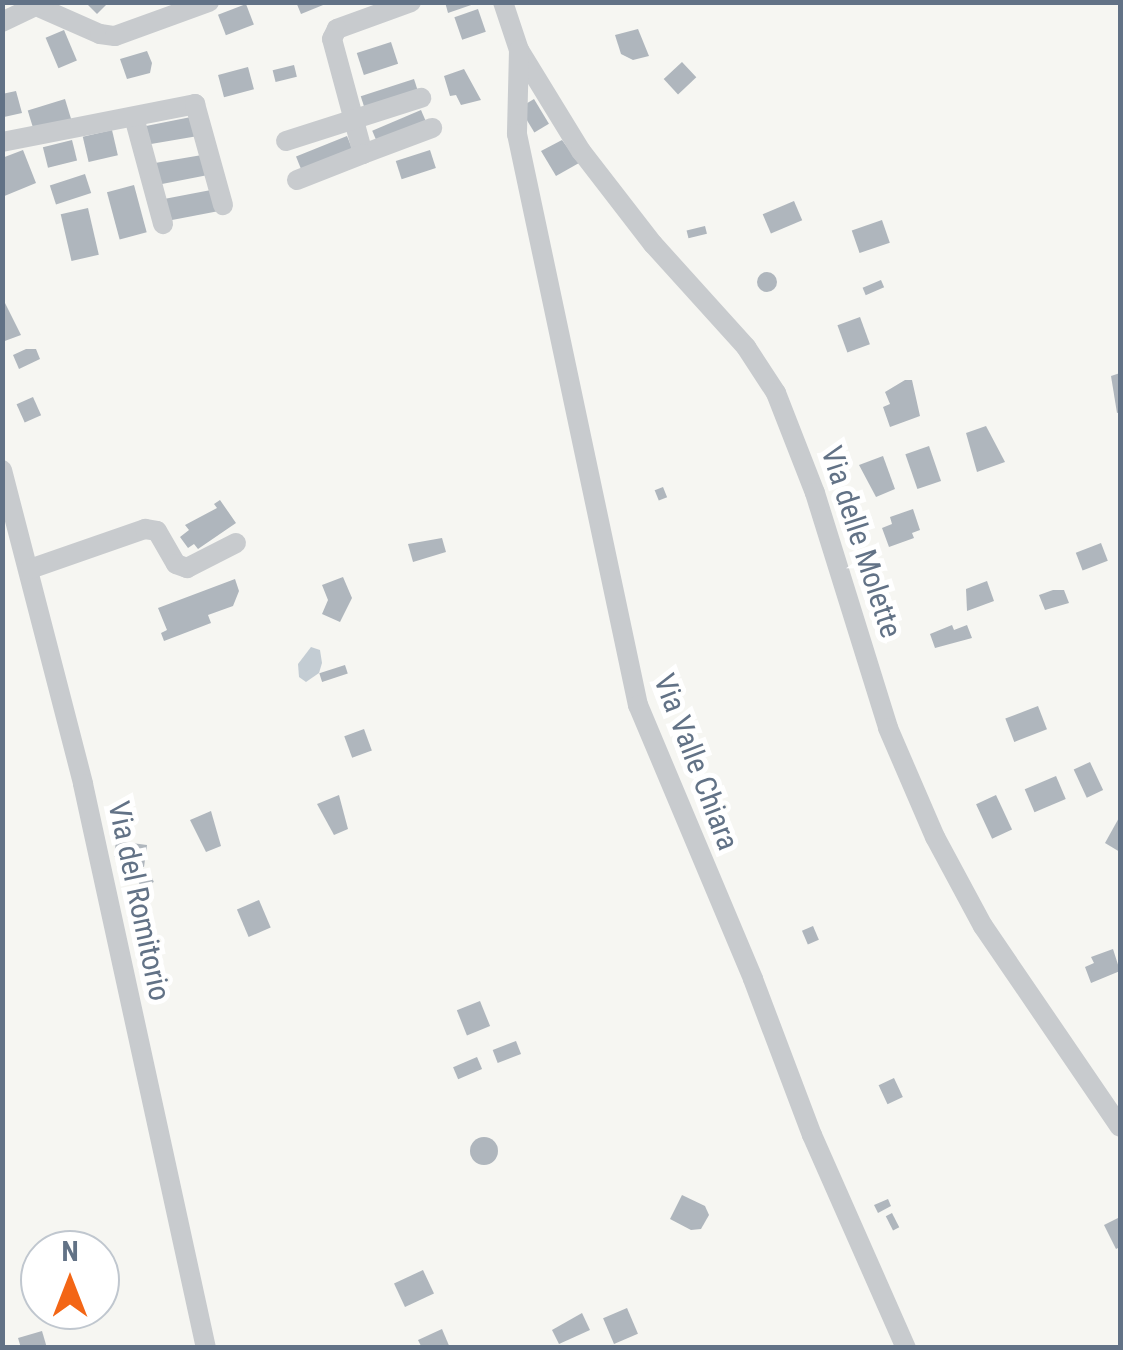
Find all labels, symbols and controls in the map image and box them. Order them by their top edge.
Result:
street label: Via delle Molette [813,442,909,642]
street label: Via Valle Chiara [646,669,746,855]
street label: Via del Romitorio [100,798,178,1004]
north arrow [20,1230,120,1330]
text: N [61,1235,79,1268]

